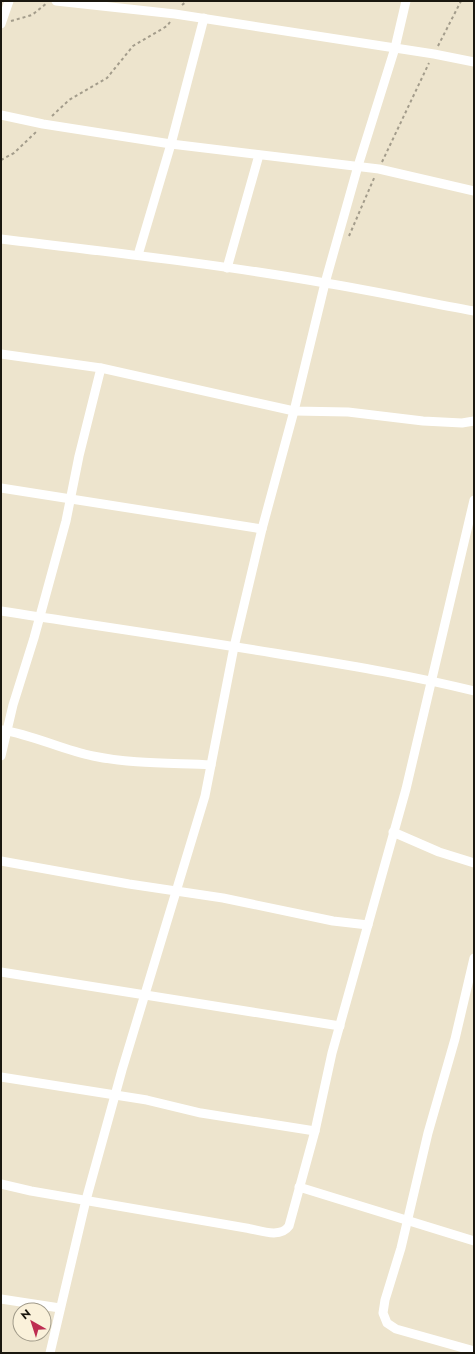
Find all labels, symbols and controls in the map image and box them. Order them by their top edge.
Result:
north arrow [12,1302,52,1342]
text: N [17,1305,34,1323]

